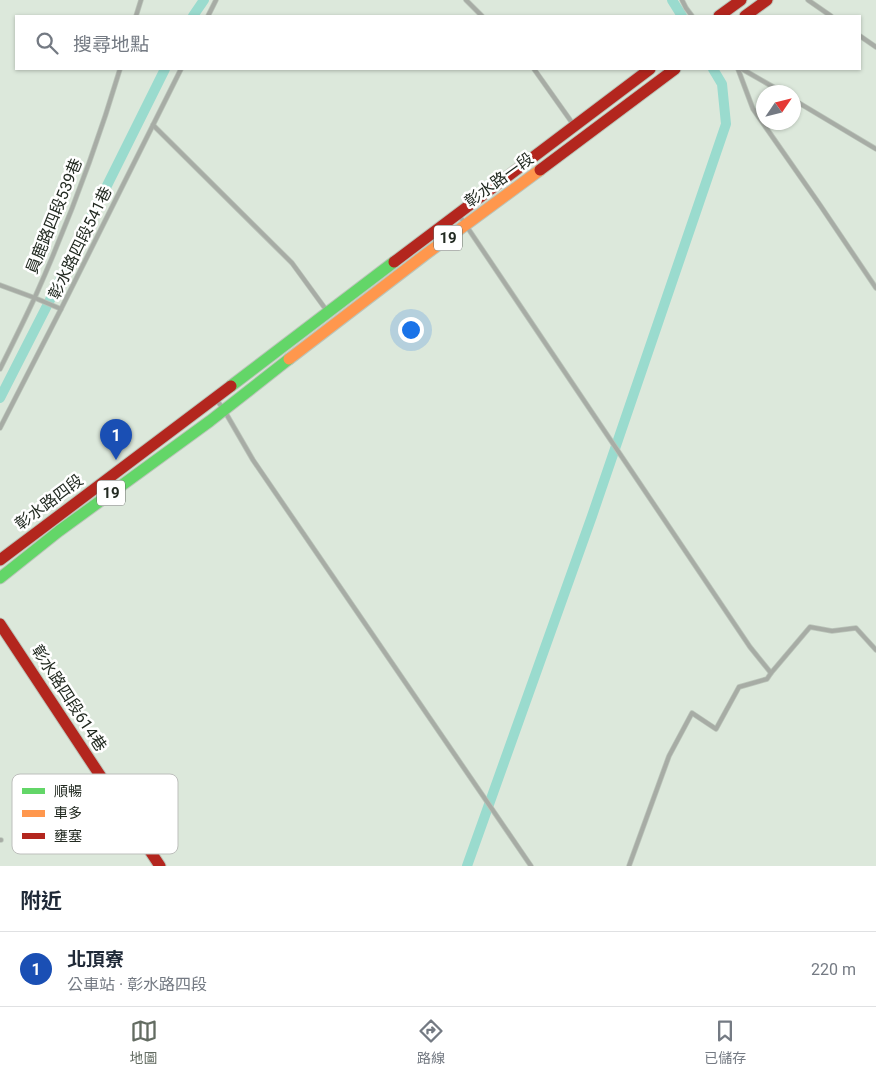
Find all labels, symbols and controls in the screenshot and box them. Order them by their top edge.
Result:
search box [15,15,861,70]
icon: search [33,29,61,57]
text: 搜尋地點 [73,33,149,56]
north arrow [756,85,801,130]
street label: 彰水路一段 [461,149,537,211]
street label: 員鹿路四段539巷 [22,155,86,277]
street label: 彰水路四段541巷 [45,184,115,302]
road number: 19 [434,226,462,250]
your location [398,317,424,343]
pin: 1 [100,419,132,460]
street label: 彰水路四段 [11,470,87,534]
road number: 19 [97,480,125,506]
street label: 彰水路四段614巷 [28,641,110,755]
legend [12,774,178,854]
text: 順暢 [54,783,82,799]
text: 車多 [54,805,82,821]
text: 壅塞 [54,828,82,844]
text: 附近 [20,889,62,913]
text: 北頂寮 [67,948,124,971]
text: 1 [31,960,41,979]
text: 220 m [811,960,856,979]
text: 公車站 · 彰水路四段 [67,975,207,994]
tab: 地圖 [130,1017,158,1067]
tab: 路線 [417,1017,445,1067]
tab: 已儲存 [704,1017,746,1067]

